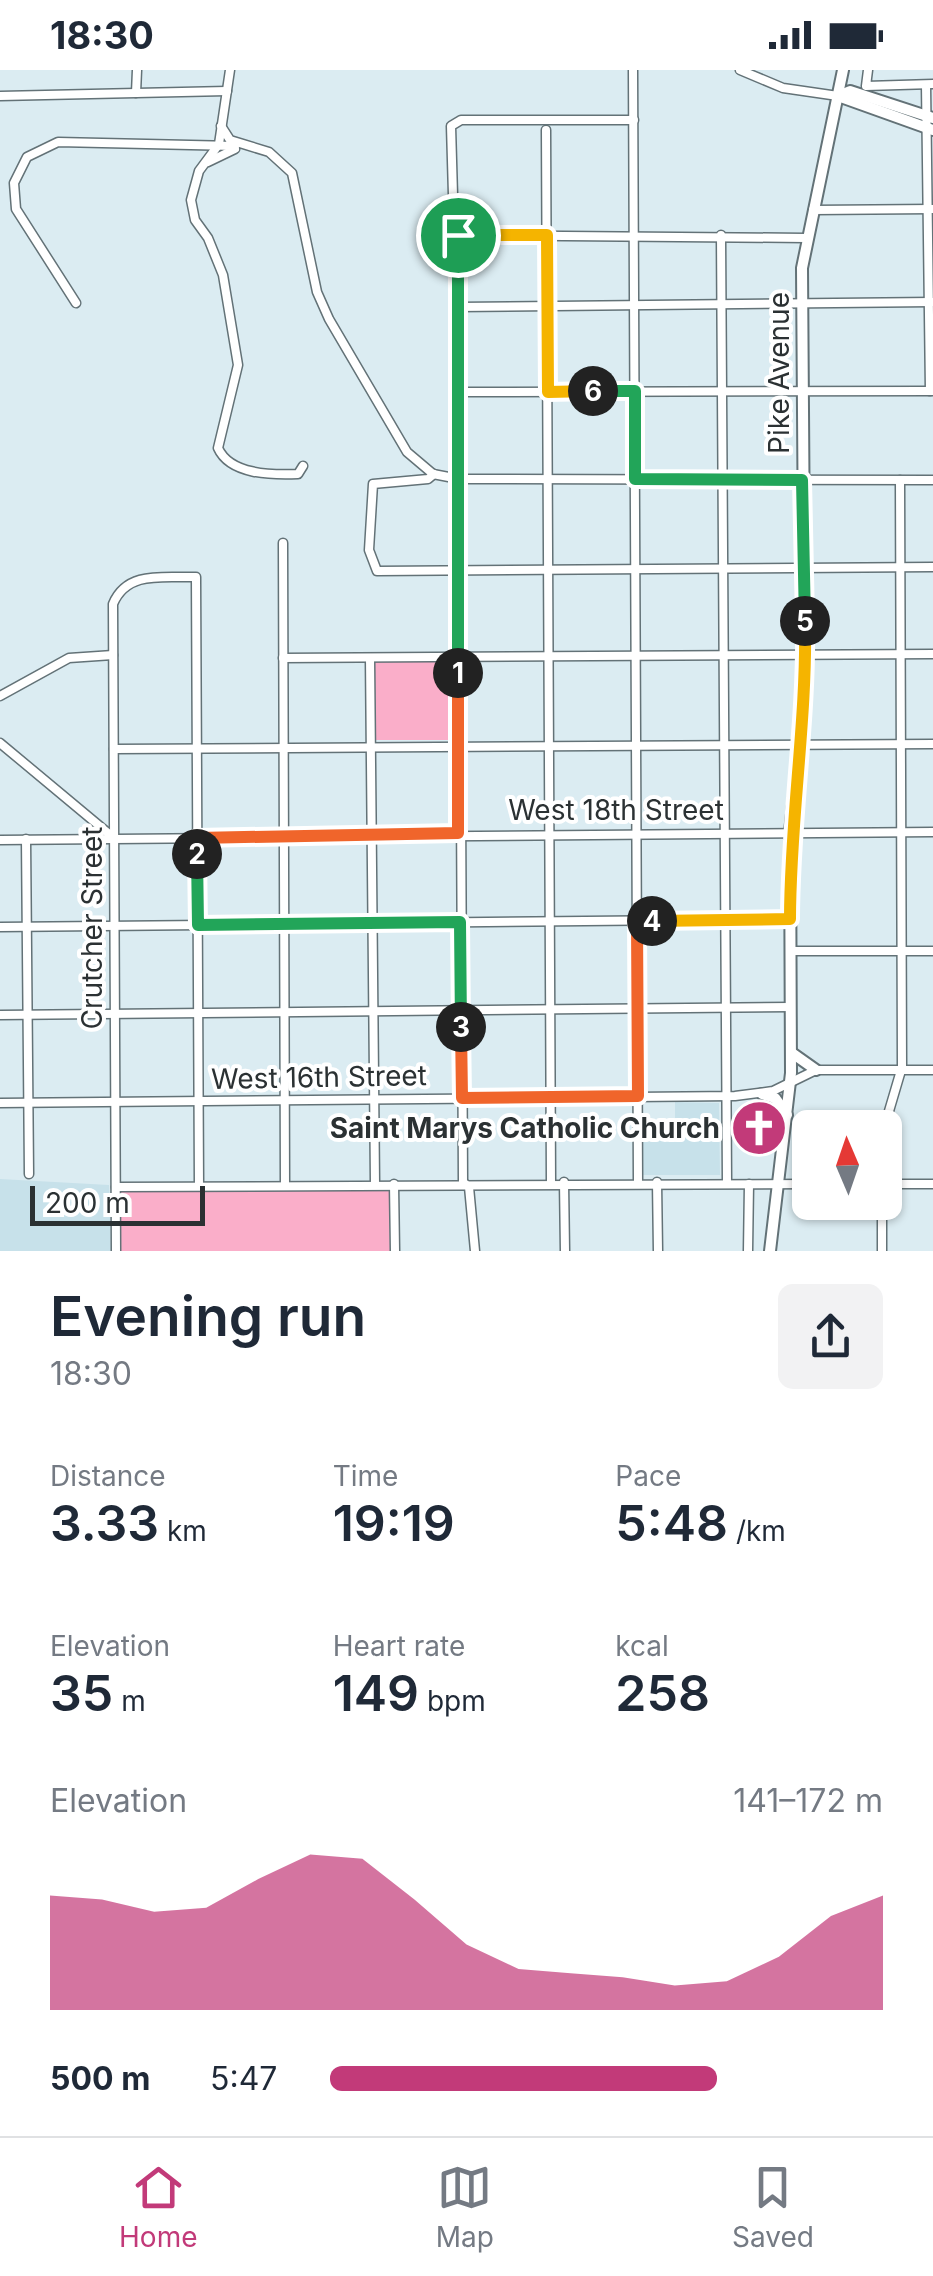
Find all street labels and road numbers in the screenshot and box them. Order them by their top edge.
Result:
street label: Pike Avenue [762,292,796,454]
street label: West 18th Street [508,793,724,827]
street label: Crutcher Street [75,827,109,1029]
street label: West 16th Street [211,1058,427,1096]

